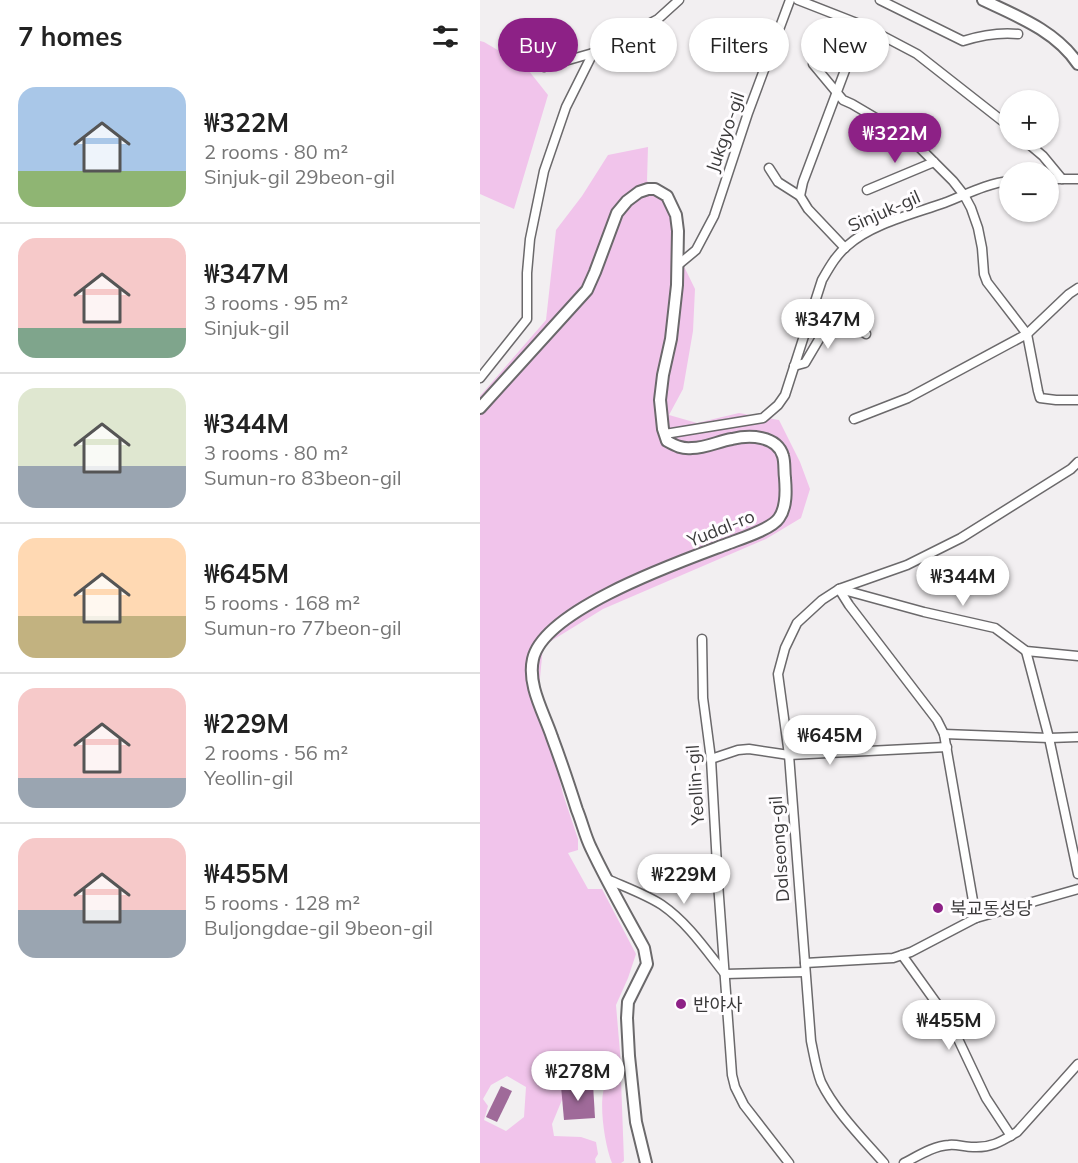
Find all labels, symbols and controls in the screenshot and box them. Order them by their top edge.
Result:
chip: Buy [498,18,578,72]
chip: Rent [590,18,677,72]
chip: Filters [689,18,789,72]
chip: New [801,18,889,72]
text: 7 homes [18,20,122,53]
icon: filters [429,20,462,53]
street label: Jukgyo-gil [701,89,749,175]
map controls [999,90,1059,222]
button: + [999,90,1059,150]
text: ₩322M [204,106,289,139]
icon: home [66,111,138,183]
pin: ₩322M [853,113,937,164]
text: ₩322M [862,120,928,145]
text: 2 rooms · 80 m² [204,139,348,164]
button: − [999,162,1059,222]
text: Sinjuk-gil 29beon-gil [204,164,395,189]
street label: Sinjuk-gil [844,185,924,237]
text: ₩347M [204,257,289,290]
icon: home [66,262,138,334]
text: 3 rooms · 95 m² [204,290,348,315]
pin: ₩347M [786,299,870,350]
text: ₩347M [795,306,861,331]
text: Sinjuk-gil [204,315,289,340]
text: ₩344M [204,407,289,440]
icon: home [66,412,138,484]
text: 3 rooms · 80 m² [204,440,348,465]
text: Sumun-ro 83beon-gil [204,465,402,490]
street label: Yudal-ro [683,504,758,552]
pin: ₩344M [921,556,1005,607]
text: ₩645M [204,557,289,590]
icon: home [66,562,138,634]
text: ₩344M [930,563,996,588]
text: 5 rooms · 168 m² [204,590,360,615]
text: Sumun-ro 77beon-gil [204,615,402,640]
text: ₩229M [204,707,289,740]
icon: home [66,712,138,784]
pin: ₩645M [788,715,872,766]
text: ₩645M [797,722,863,747]
text: 2 rooms · 56 m² [204,740,348,765]
street label: Yeollin-gil [681,744,709,827]
text: Yeollin-gil [204,765,293,790]
street label: Dalseong-gil [764,795,794,903]
pin: ₩229M [642,854,726,905]
text: ₩455M [204,857,289,890]
text: ₩229M [651,861,717,886]
icon: home [66,862,138,934]
text: 5 rooms · 128 m² [204,890,360,915]
place label: 북교동성당 [950,897,1033,920]
marker: 북교동성당 [931,901,945,915]
text: Buljongdae-gil 9beon-gil [204,915,433,940]
place label: 반야사 [693,993,743,1016]
marker: 반야사 [674,997,688,1011]
pin: ₩455M [907,1000,991,1051]
text: ₩455M [916,1007,982,1032]
pin: ₩278M [536,1051,620,1102]
text: ₩278M [545,1058,611,1083]

